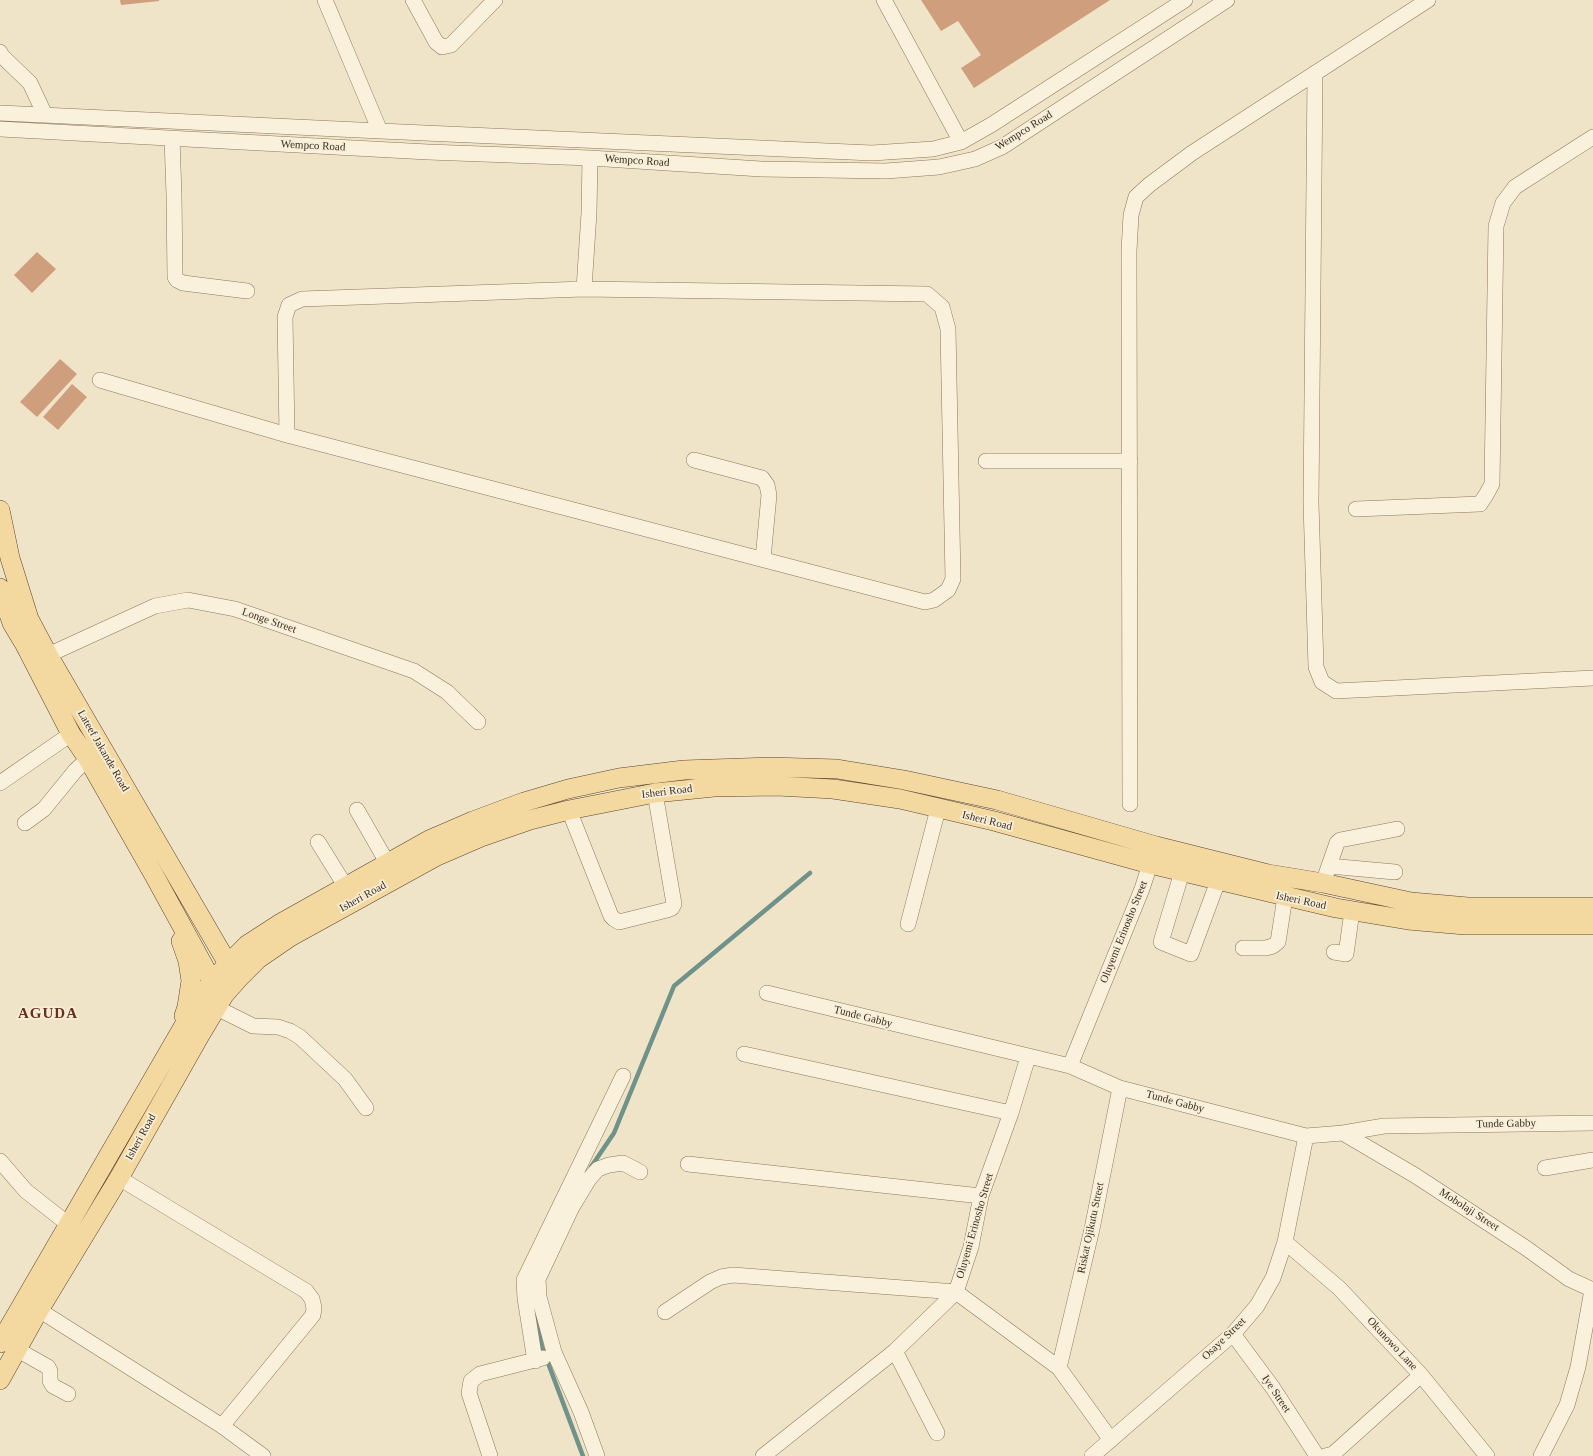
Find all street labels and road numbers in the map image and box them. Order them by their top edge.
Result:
street label: Wempco Road [993,108,1055,154]
street label: Wempco Road [280,138,346,154]
street label: Wempco Road [604,152,670,170]
street label: Longe Street [240,606,298,636]
street label: Lateef Jakande Road [74,708,132,794]
street label: Isheri Road [641,782,693,802]
street label: Isheri Road [961,808,1013,834]
street label: Isheri Road [337,879,389,915]
street label: Oluyemi Erinosho Street [1097,879,1151,985]
street label: Isheri Road [1275,889,1327,913]
street label: Tunde Gabby [832,1003,894,1031]
street label: Tunde Gabby [1144,1088,1206,1116]
street label: Isheri Road [123,1111,159,1163]
street label: Tunde Gabby [1476,1117,1536,1131]
street label: Oluyemi Erinosho Street [954,1172,996,1280]
street label: Riskat Ojikutu Street [1075,1181,1107,1275]
street label: Mobolaji Street [1437,1186,1501,1234]
street label: Osaye Street [1199,1315,1249,1363]
street label: Okunowo Lane [1364,1315,1420,1373]
street label: Iye Street [1259,1373,1293,1415]

